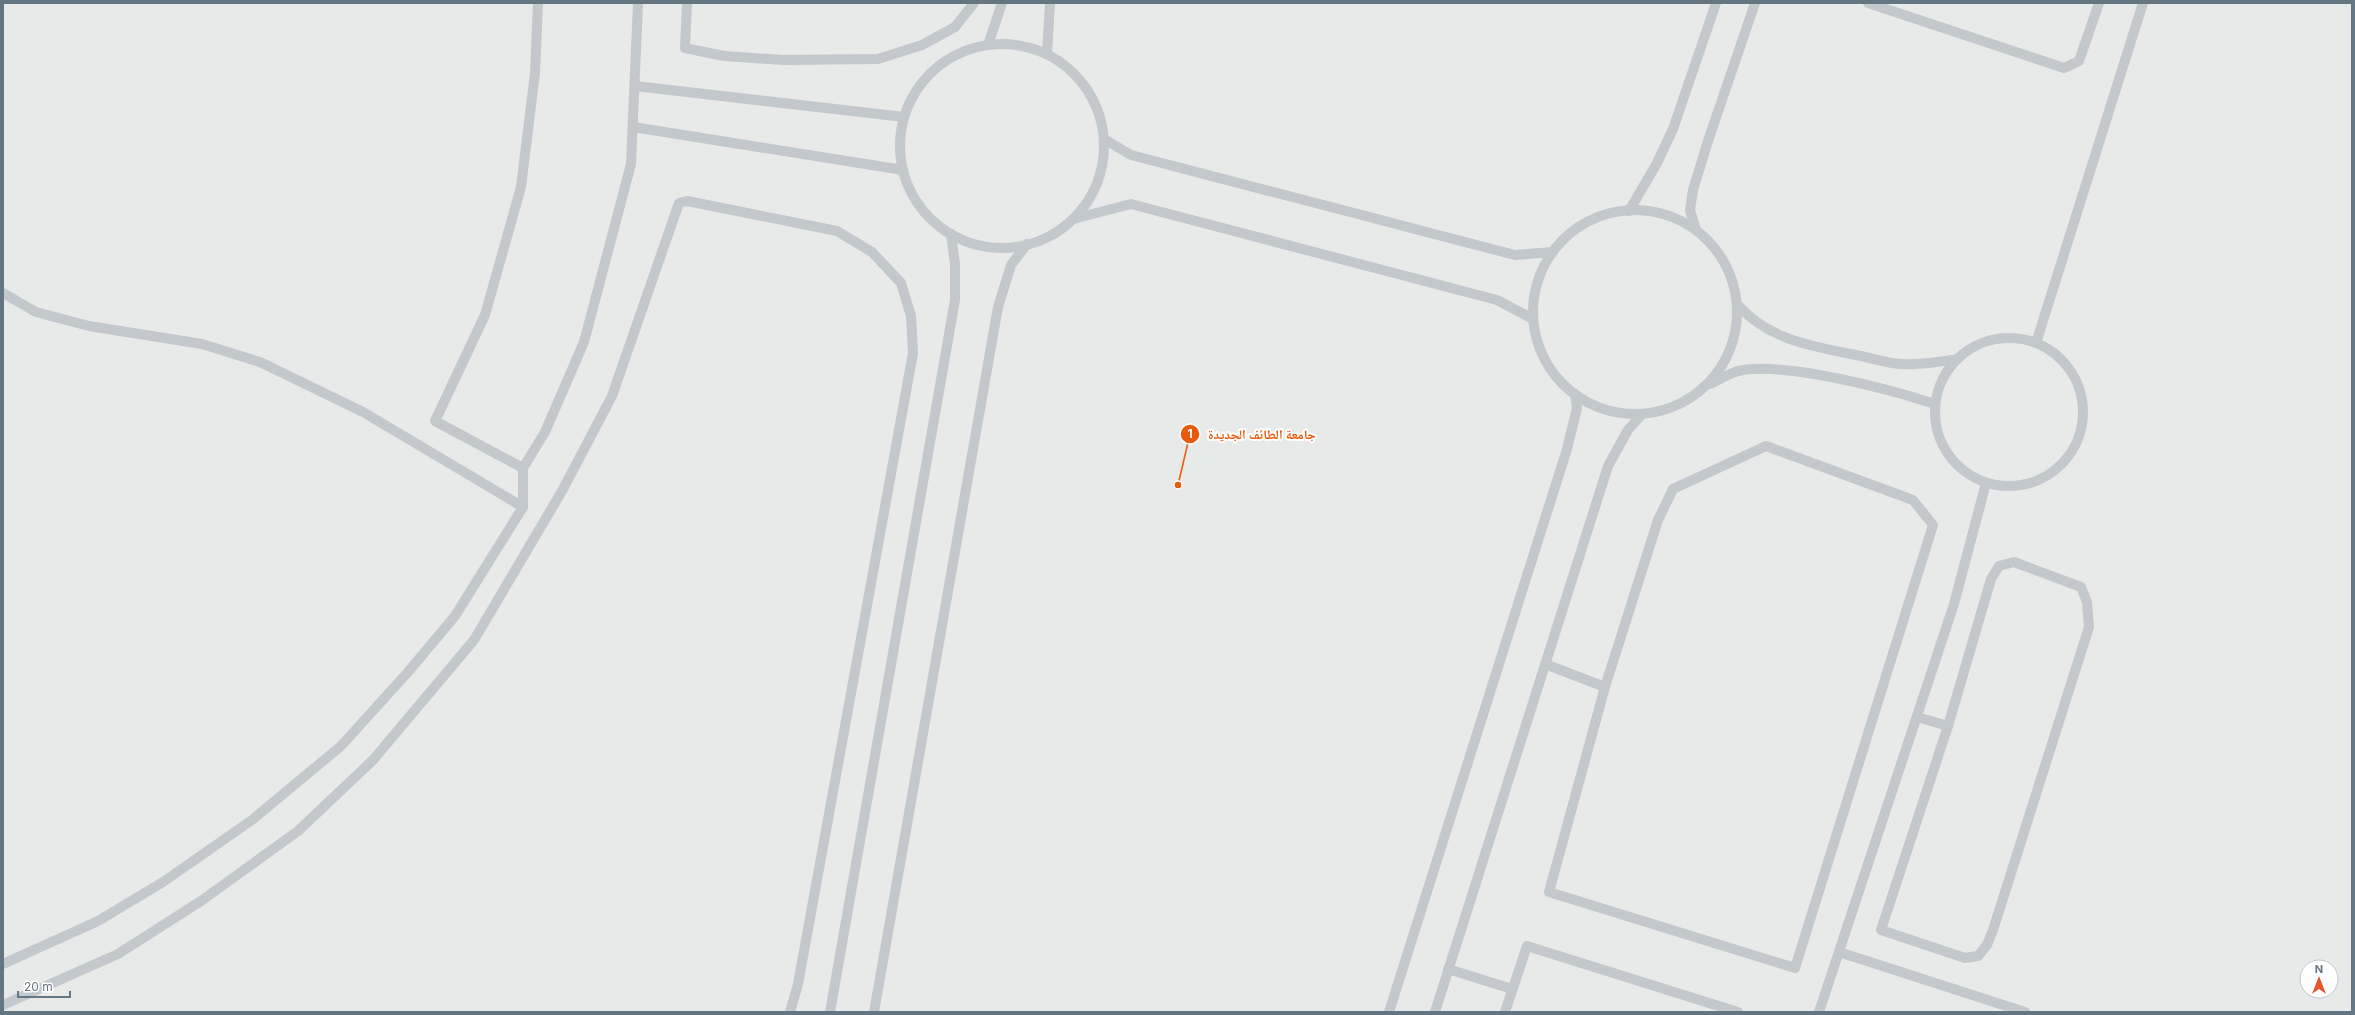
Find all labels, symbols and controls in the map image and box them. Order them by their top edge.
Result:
callout: جامعة الطائف الجديدة [1180,422,1324,447]
text: 1 [1187,426,1193,441]
text: جامعة الطائف الجديدة [1208,426,1316,442]
north arrow [2299,959,2339,999]
text: N [2315,962,2323,976]
scale bar [18,973,70,999]
text: 20 m [24,979,53,994]

